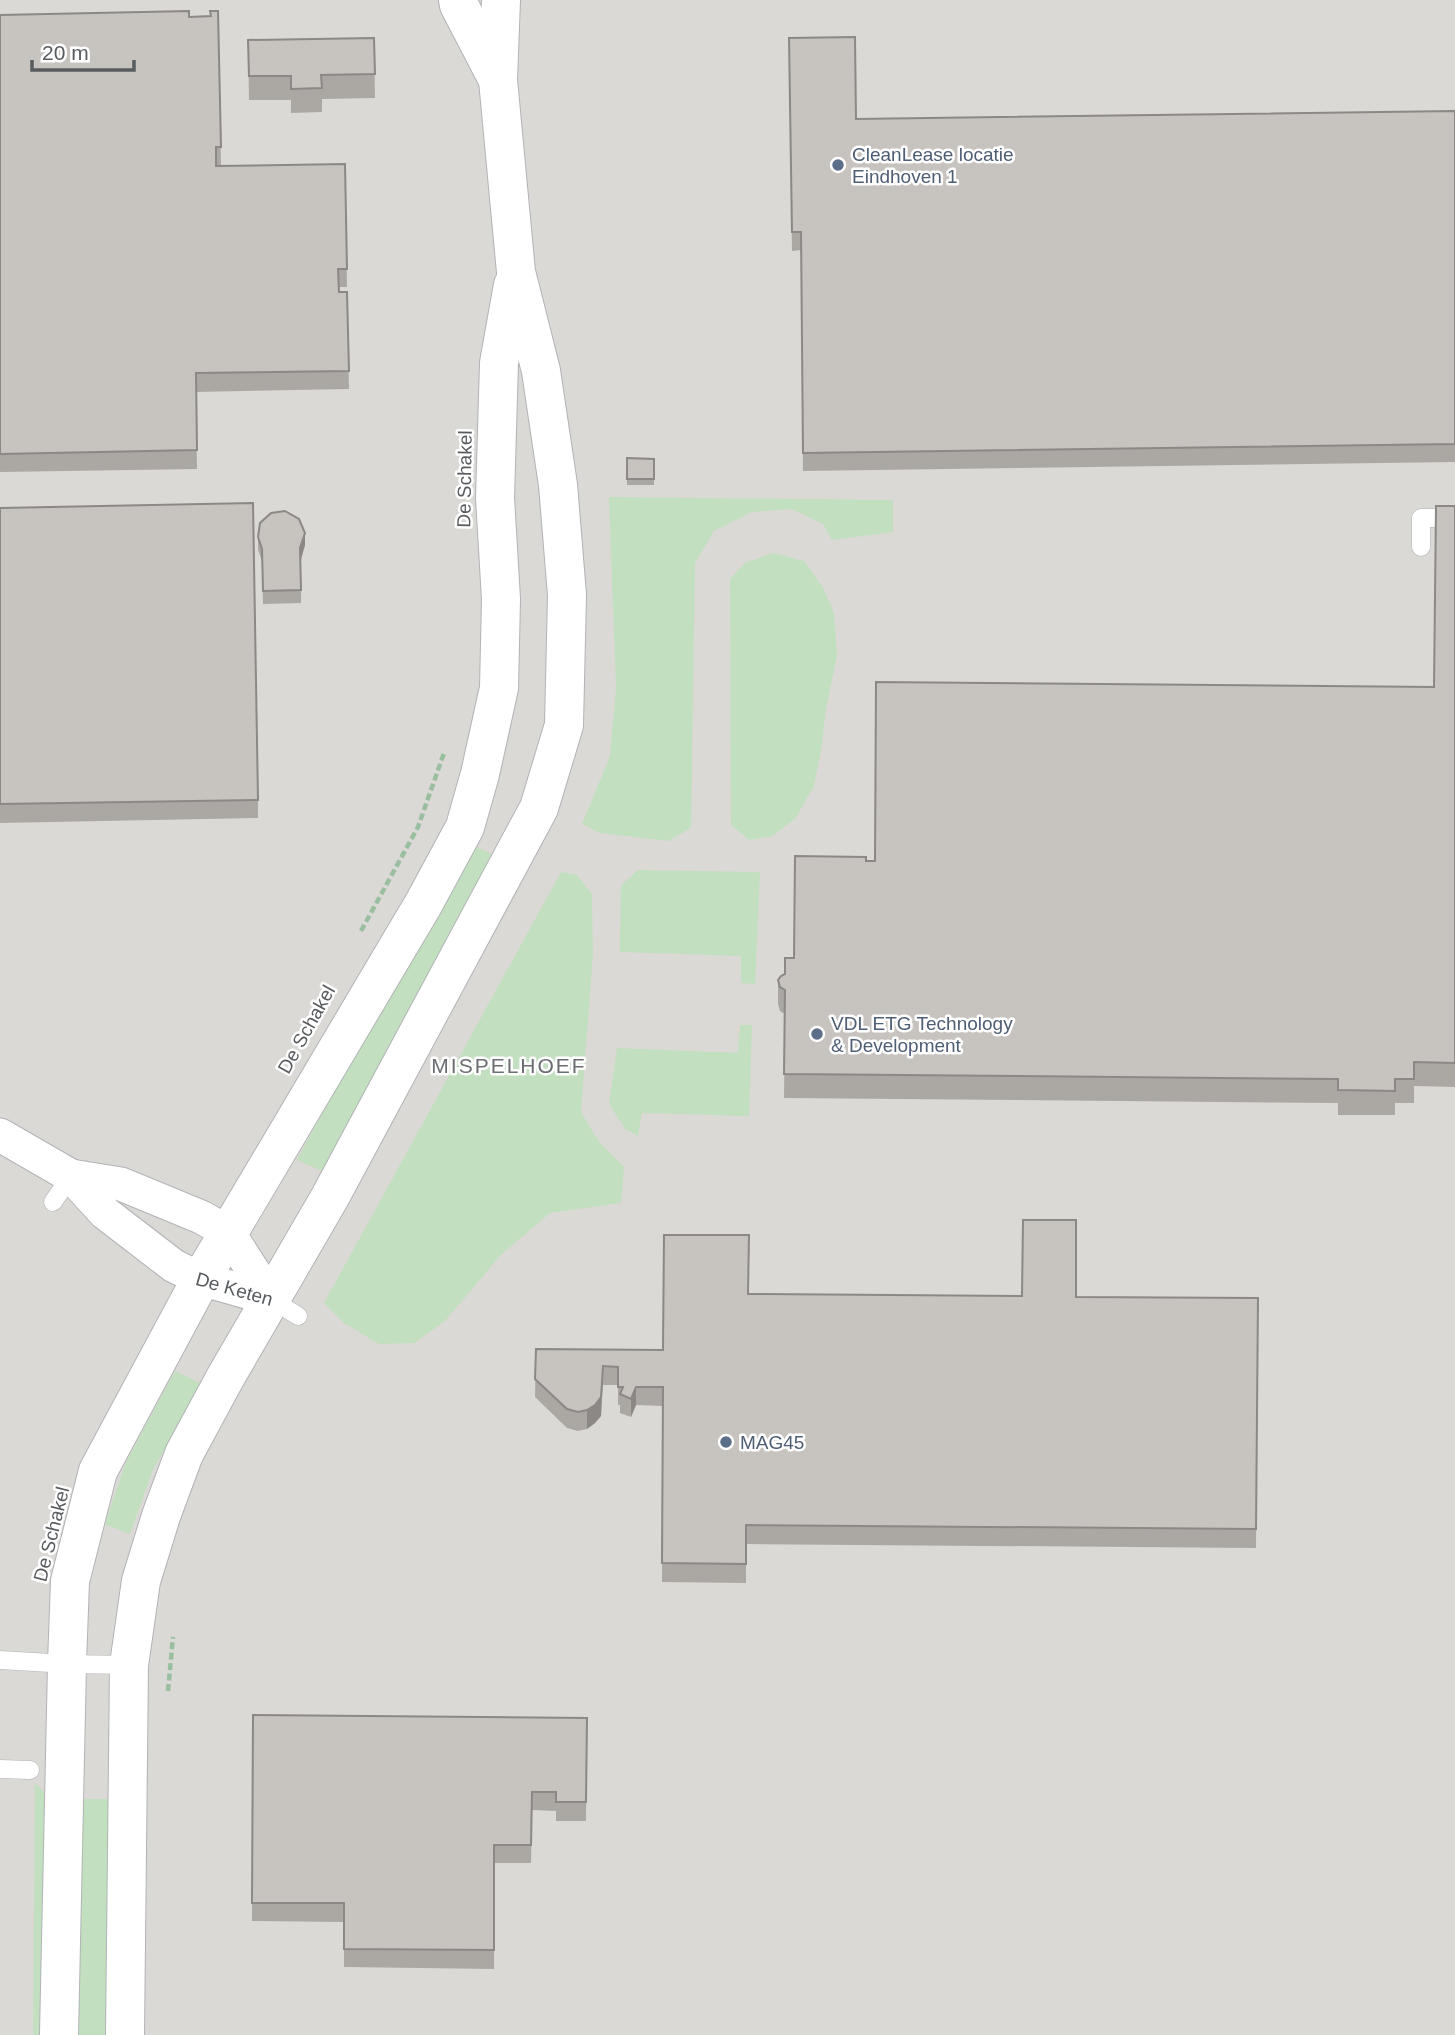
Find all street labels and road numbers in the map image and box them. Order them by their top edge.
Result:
street label: De Schakel [453,430,476,528]
street label: De Schakel [274,982,339,1077]
street label: De Keten [193,1268,275,1310]
street label: De Schakel [30,1484,73,1584]

